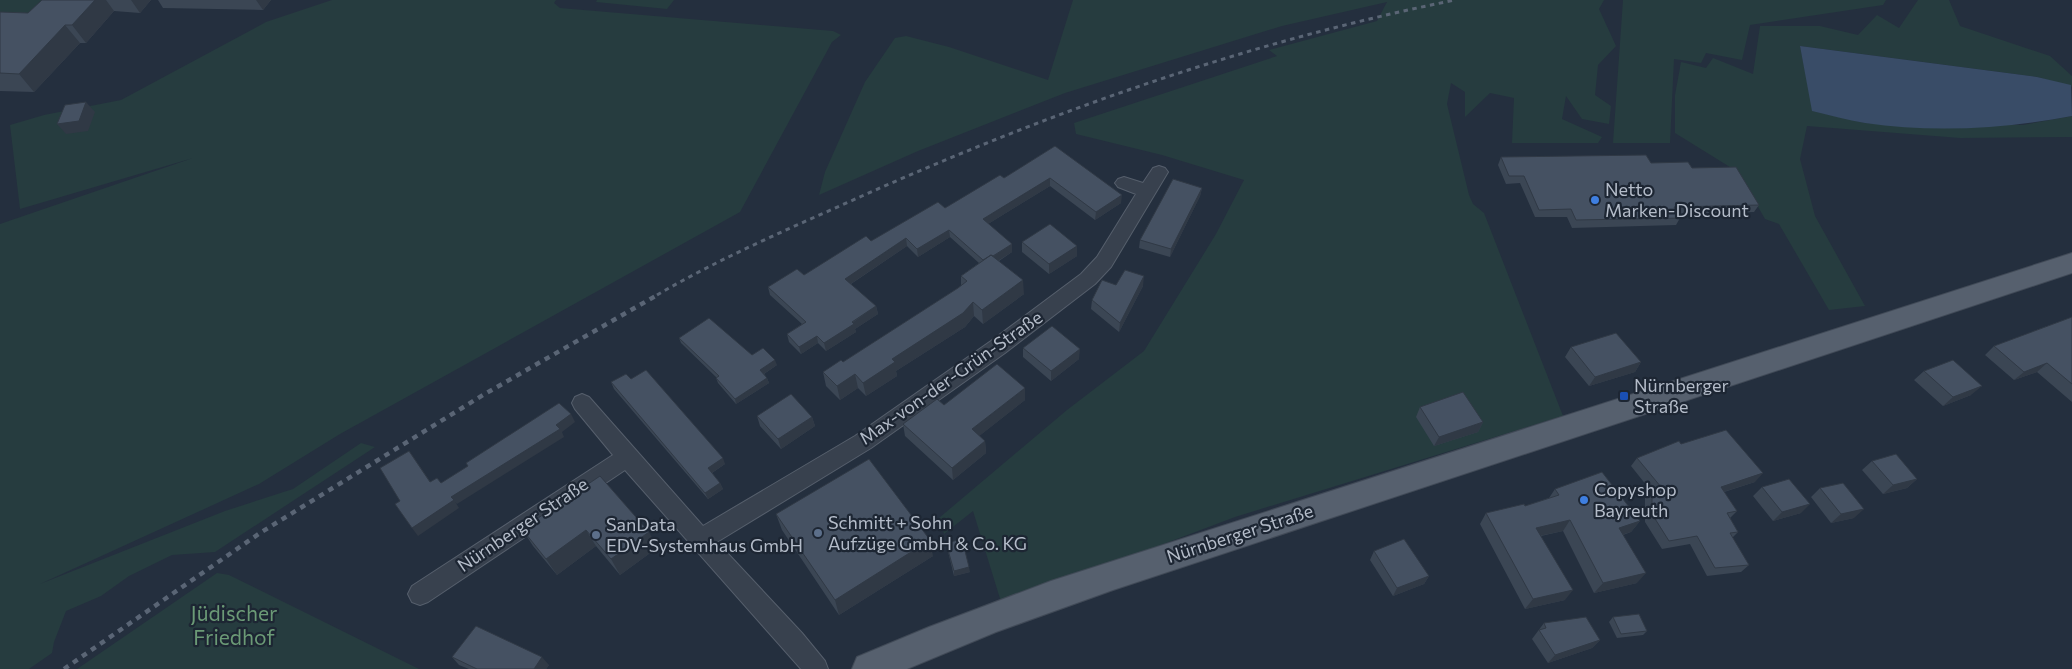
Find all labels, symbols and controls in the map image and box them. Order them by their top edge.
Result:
place label: Netto Marken-Discount [1605,178,1749,221]
marker: Netto Marken-Discount [1589,194,1601,206]
street label: Max-von-der-Grün-Straße [855,306,1046,449]
place label: Nürnberger Straße [1634,374,1729,417]
marker: Nürnberger Straße [1618,390,1630,402]
street label: Nürnberger Straße [453,472,592,576]
place label: Copyshop Bayreuth [1594,478,1677,521]
marker: Copyshop Bayreuth [1578,494,1590,506]
street label: Nürnberger Straße [1164,499,1316,567]
place label: Schmitt + Sohn Aufzüge GmbH & Co. KG [828,511,1027,554]
place label: SanData EDV-Systemhaus GmbH [606,513,803,556]
marker: Schmitt + Sohn Aufzüge GmbH & Co. KG [812,527,824,539]
marker: SanData EDV-Systemhaus GmbH [590,529,602,541]
park label: Jüdischer Friedhof [191,600,277,649]

